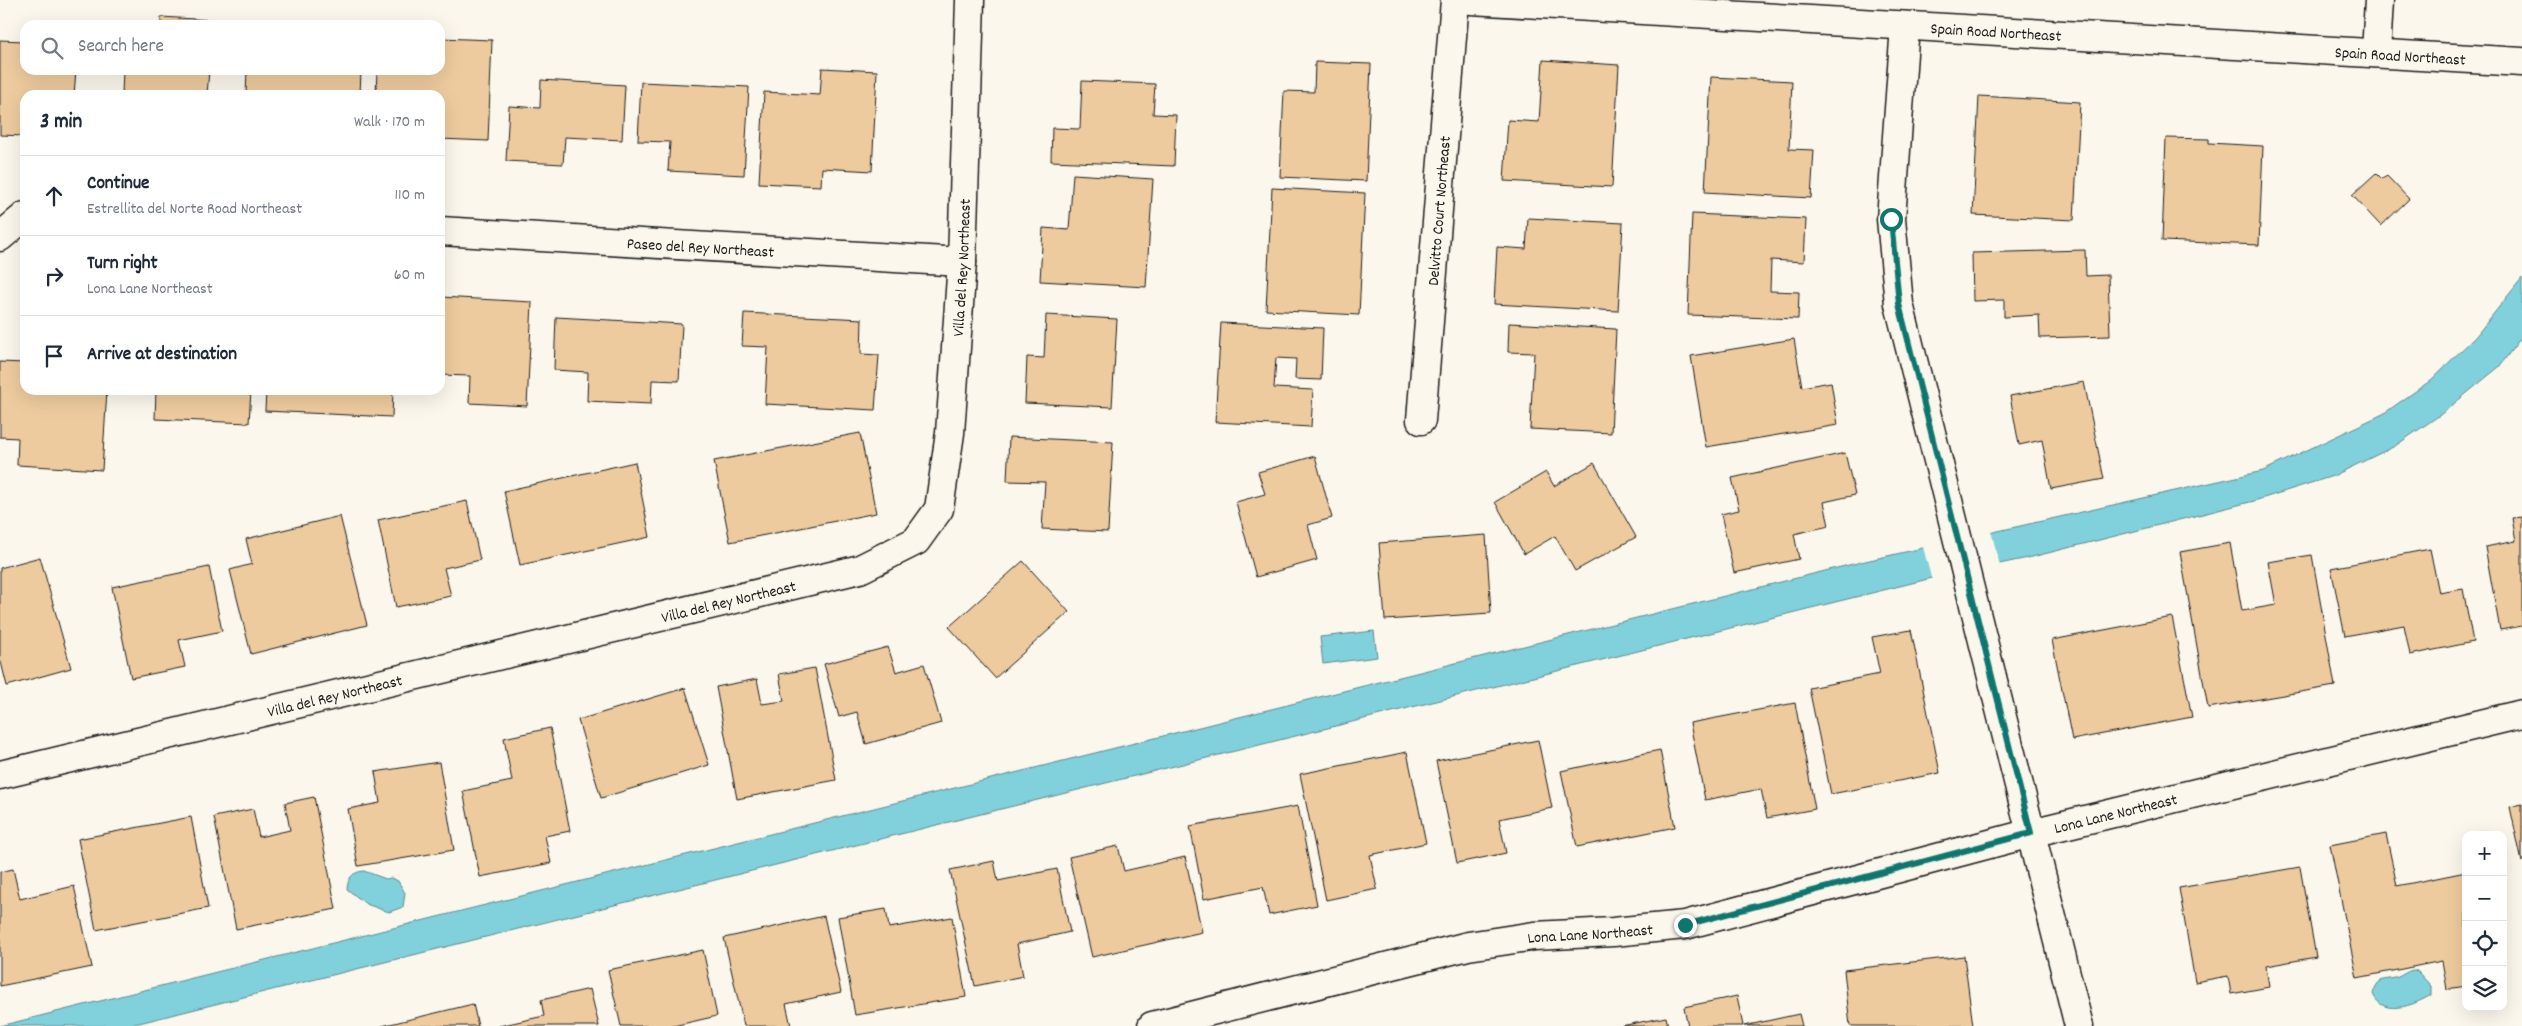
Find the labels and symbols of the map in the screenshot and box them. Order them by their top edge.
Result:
street label: Spain Road Northeast [1930,18,2062,49]
street label: Spain Road Northeast [2334,42,2466,73]
street label: Delvitto Court Northeast [1423,135,1458,287]
street label: Villa del Rey Northeast [948,198,978,337]
route start [1880,208,1903,231]
street label: Paseo del Rey Northeast [626,233,775,265]
street label: Villa del Rey Northeast [659,576,799,630]
street label: Villa del Rey Northeast [265,670,405,725]
street label: Lona Lane Northeast [2052,789,2180,841]
route end [1674,914,1697,937]
street label: Lona Lane Northeast [1526,919,1654,951]

